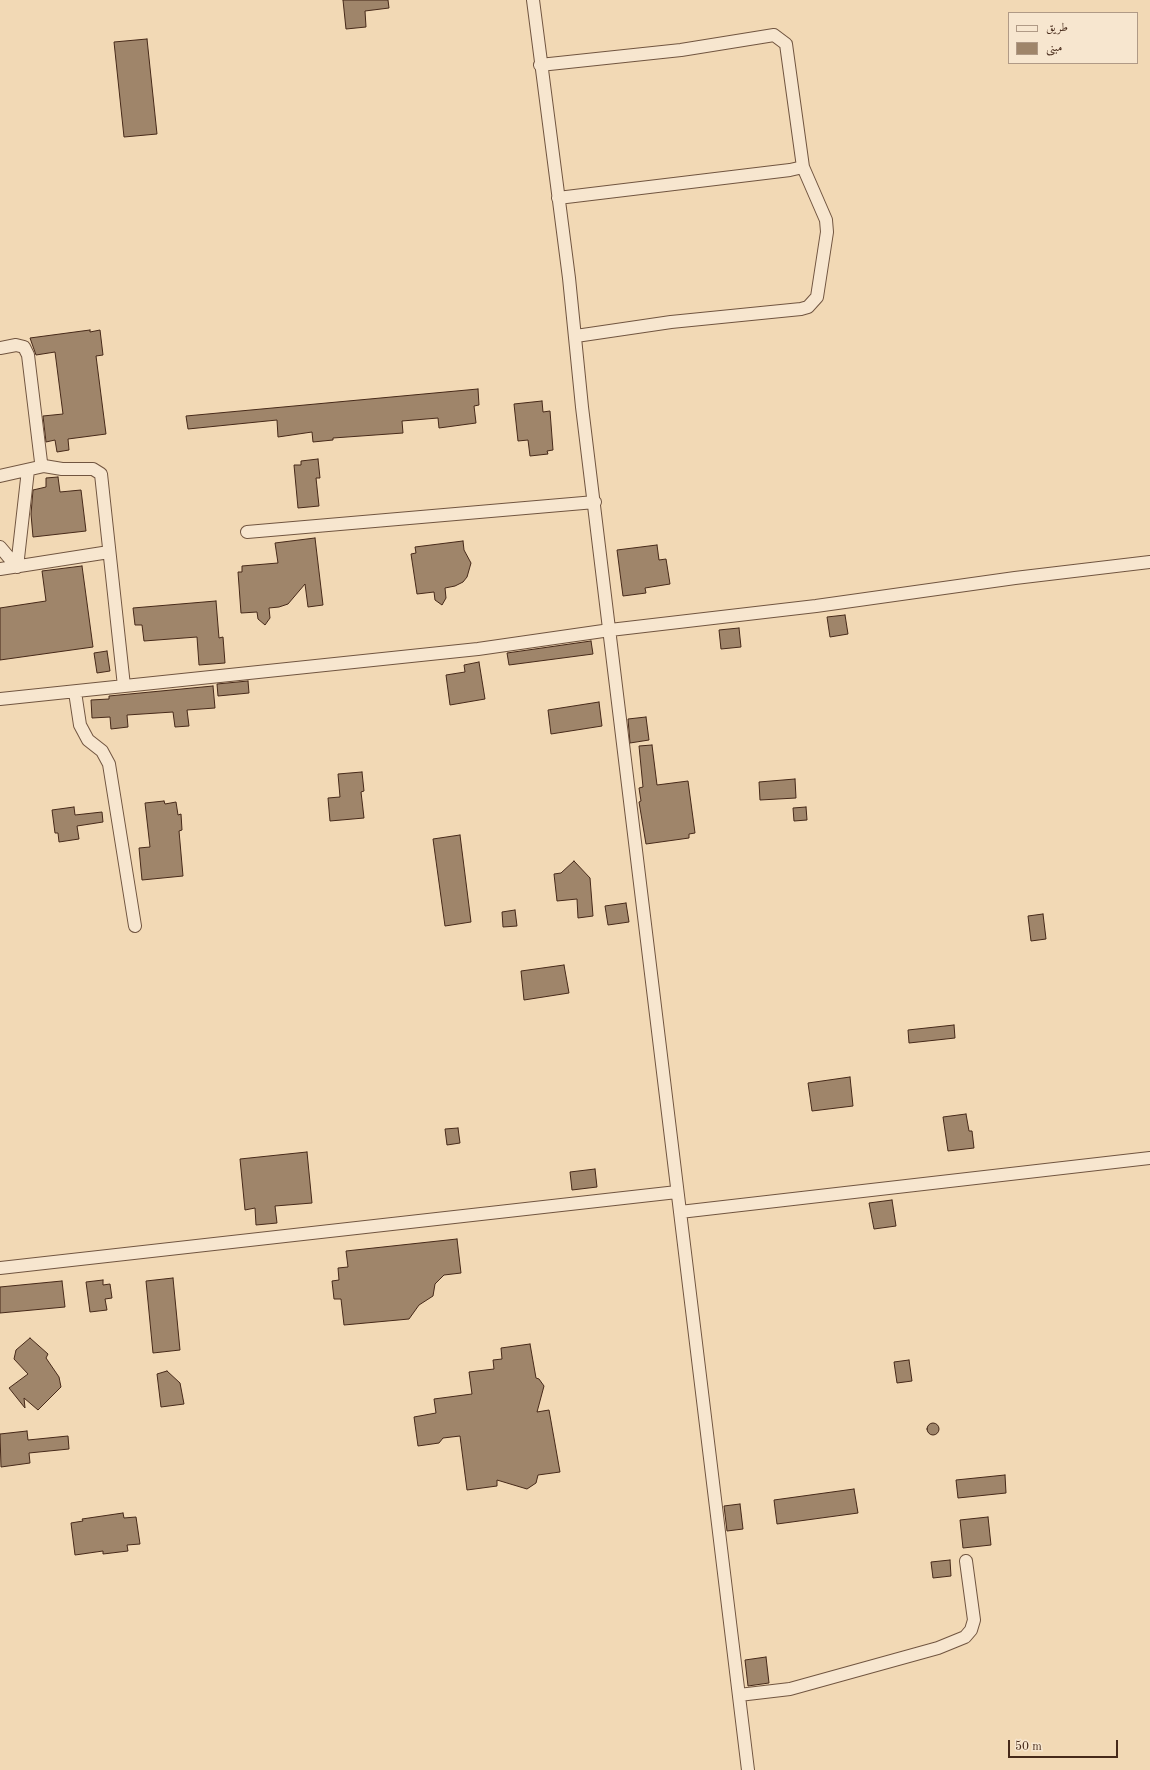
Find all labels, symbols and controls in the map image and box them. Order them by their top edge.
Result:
legend [1008,12,1138,64]
text: طريق [1046,22,1068,34]
text: مبنى [1046,42,1062,54]
scale bar [1010,1732,1120,1758]
text: 50 m [1015,1741,1042,1753]

